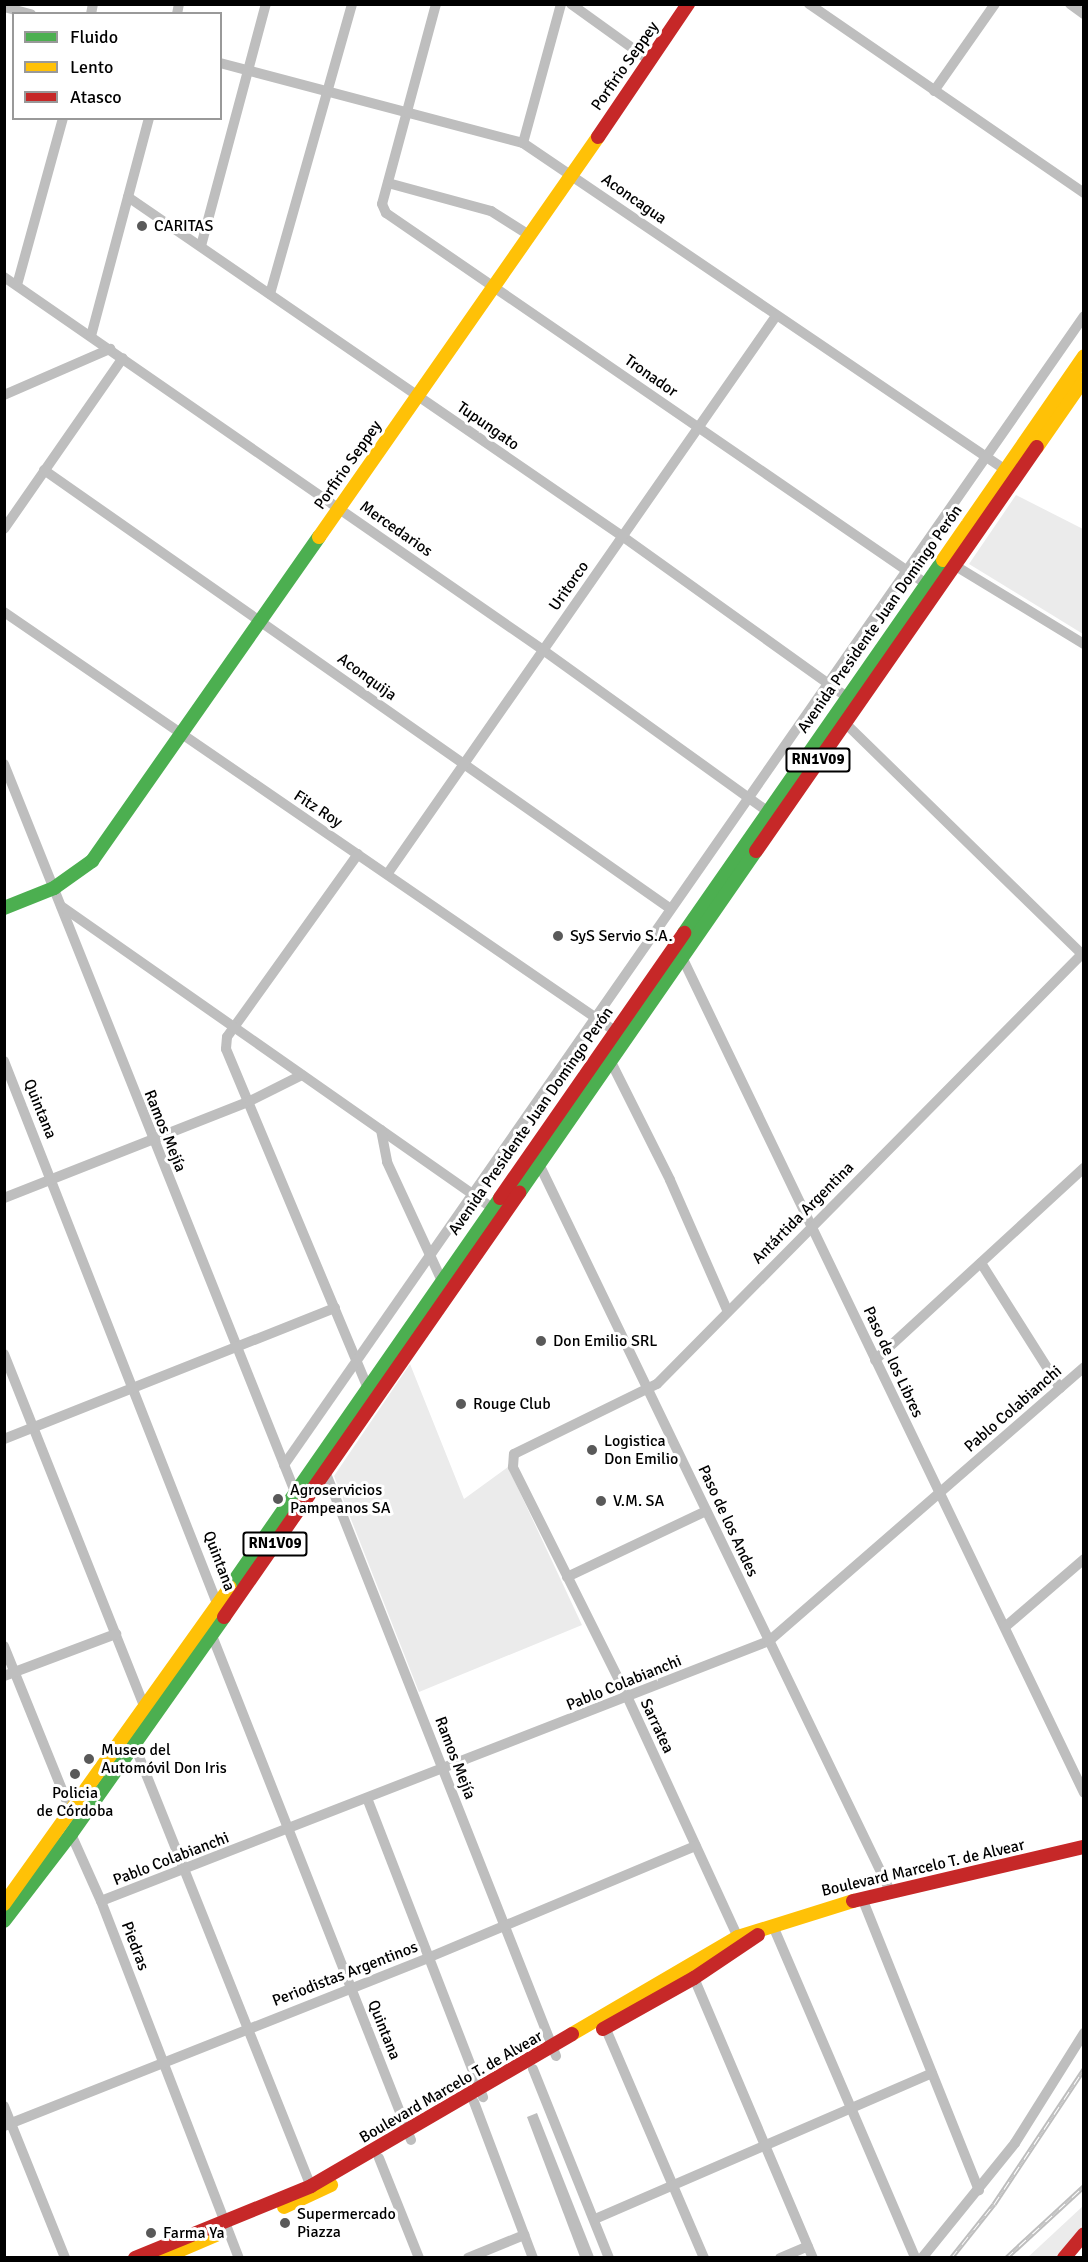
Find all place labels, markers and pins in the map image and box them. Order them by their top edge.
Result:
place label: CARITAS [154,216,213,236]
marker: CARITAS [135,219,149,233]
place label: SyS Servio S.A. [570,926,673,946]
marker: SyS Servio S.A. [551,929,565,943]
place label: Don Emilio SRL [553,1331,658,1351]
marker: Don Emilio SRL [534,1334,548,1348]
place label: Rouge Club [473,1394,551,1414]
marker: Rouge Club [454,1397,468,1411]
place label: Logistica Don Emilio [604,1431,678,1469]
marker: Logistica Don Emilio [585,1443,599,1457]
place label: Agroservicios Pampeanos SA [290,1480,390,1518]
place label: V.M. SA [613,1491,664,1511]
marker: Agroservicios Pampeanos SA [271,1492,285,1506]
marker: V.M. SA [594,1494,608,1508]
place label: Museo del Automóvil Don Iris [101,1740,227,1778]
marker: Museo del Automóvil Don Iris [82,1752,96,1766]
marker: Policia de Córdoba [68,1767,82,1781]
place label: Policia de Córdoba [37,1783,113,1821]
place label: Supermercado Piazza [297,2204,396,2242]
marker: Supermercado Piazza [278,2216,292,2230]
place label: Farma Ya [163,2223,225,2243]
marker: Farma Ya [144,2226,158,2240]

